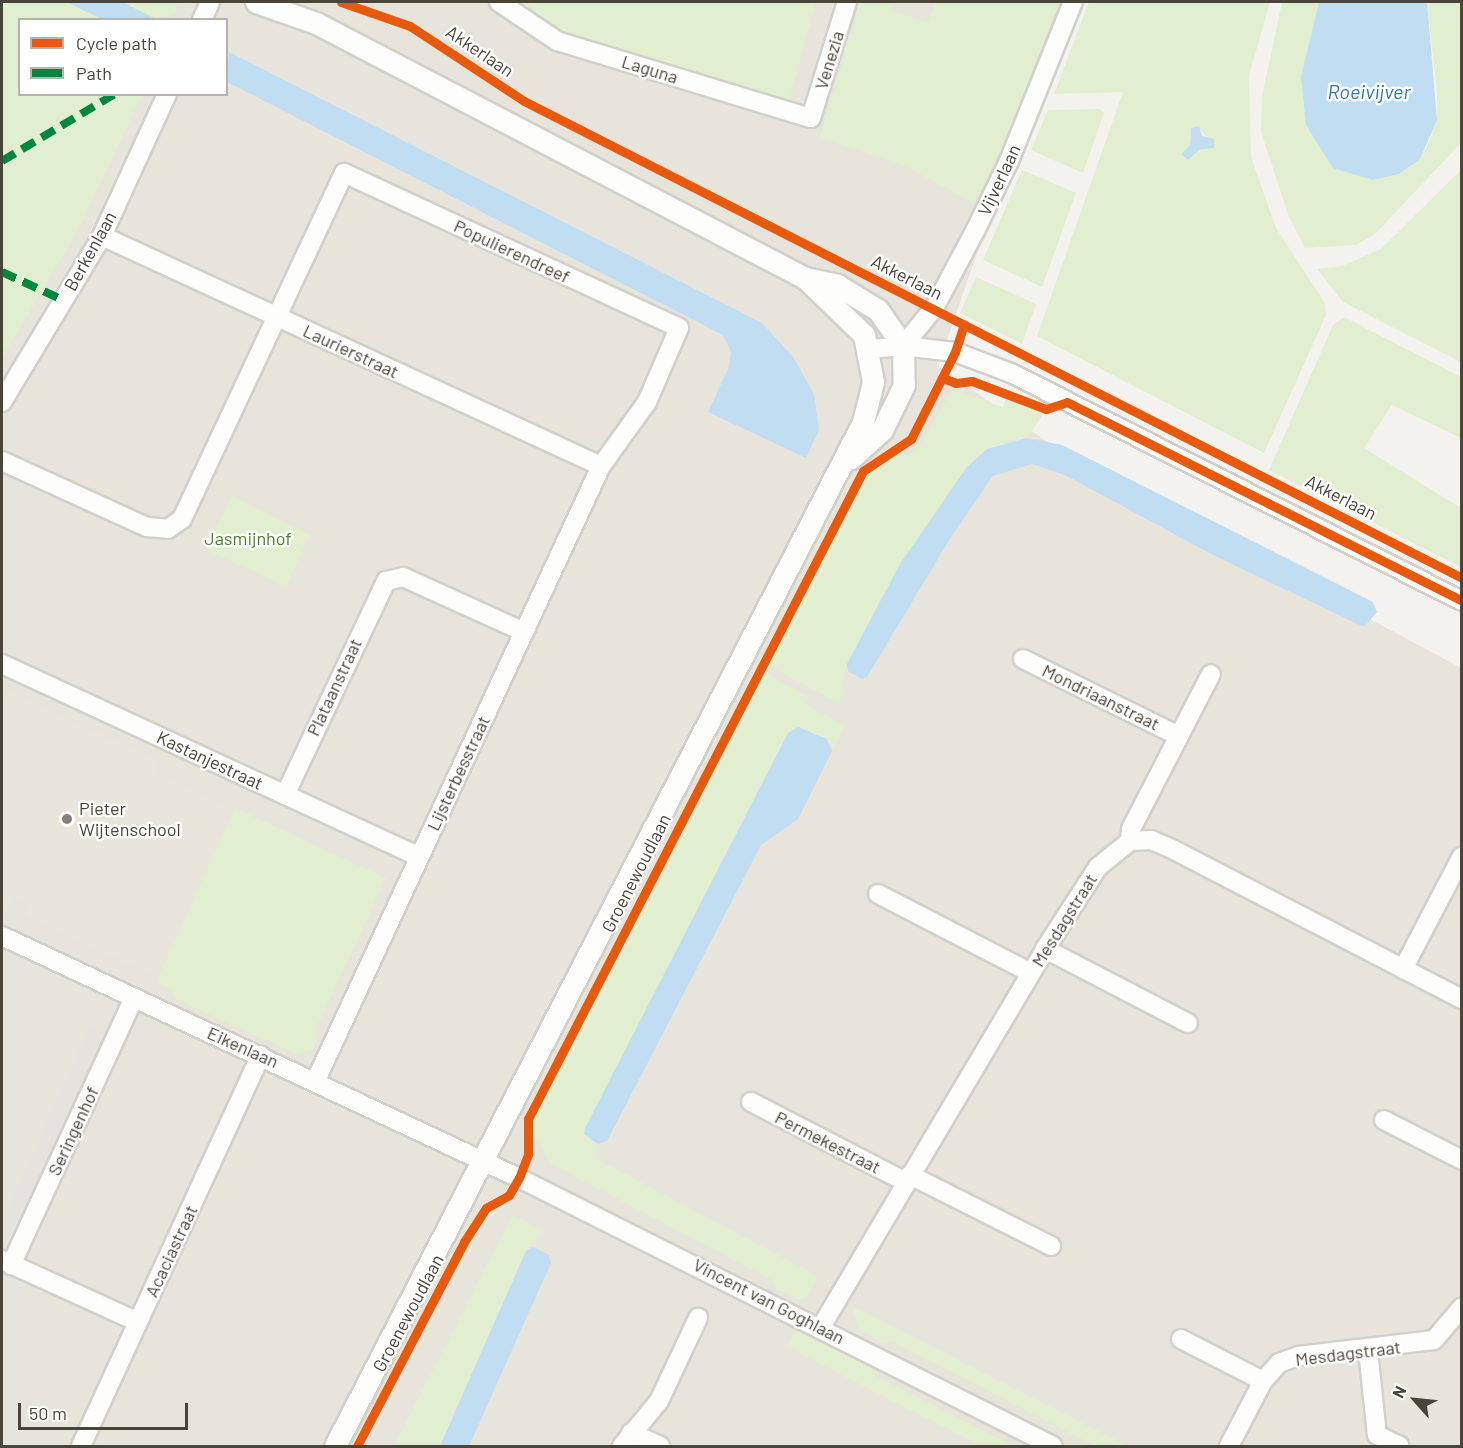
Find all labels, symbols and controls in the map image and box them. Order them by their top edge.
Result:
legend [18,18,228,96]
street label: Akkerlaan [442,21,518,81]
street label: Venezia [810,28,848,92]
text: Cycle path [76,32,157,54]
street label: Laguna [619,50,681,88]
text: Path [76,62,112,84]
water label: Roeivijver [1328,79,1410,103]
street label: Vijverlaan [973,141,1025,219]
street label: Berkenlaan [59,207,121,295]
street label: Populierendreef [451,215,573,287]
street label: Akkerlaan [868,250,946,304]
street label: Laurierstraat [300,319,402,383]
street label: Akkerlaan [1302,470,1380,524]
park label: Jasmijnhof [204,527,292,549]
street label: Plataanstraat [302,635,366,739]
street label: Mondriaanstraat [1039,659,1163,735]
street label: Lijsterbesstraat [422,712,494,834]
street label: Kastanjestraat [153,726,267,794]
place label: Pieter Wijtenschool [79,798,181,840]
street label: Groenewoudlaan [597,810,675,936]
marker: Pieter Wijtenschool [60,812,74,826]
street label: Mesdagstraat [1027,869,1101,971]
street label: Eikenlaan [204,1022,282,1072]
street label: Seringenhof [43,1083,103,1179]
street label: Permekestraat [772,1106,884,1178]
street label: Acaciastraat [140,1202,202,1300]
street label: Groenewoudlaan [368,1251,448,1375]
street label: Vincent van Goghlaan [690,1254,848,1348]
street label: Mesdagstraat [1294,1336,1402,1370]
north arrow [1385,1370,1445,1430]
text: N [1388,1383,1409,1401]
scale bar [21,1391,190,1429]
text: 50 m [29,1402,67,1424]

